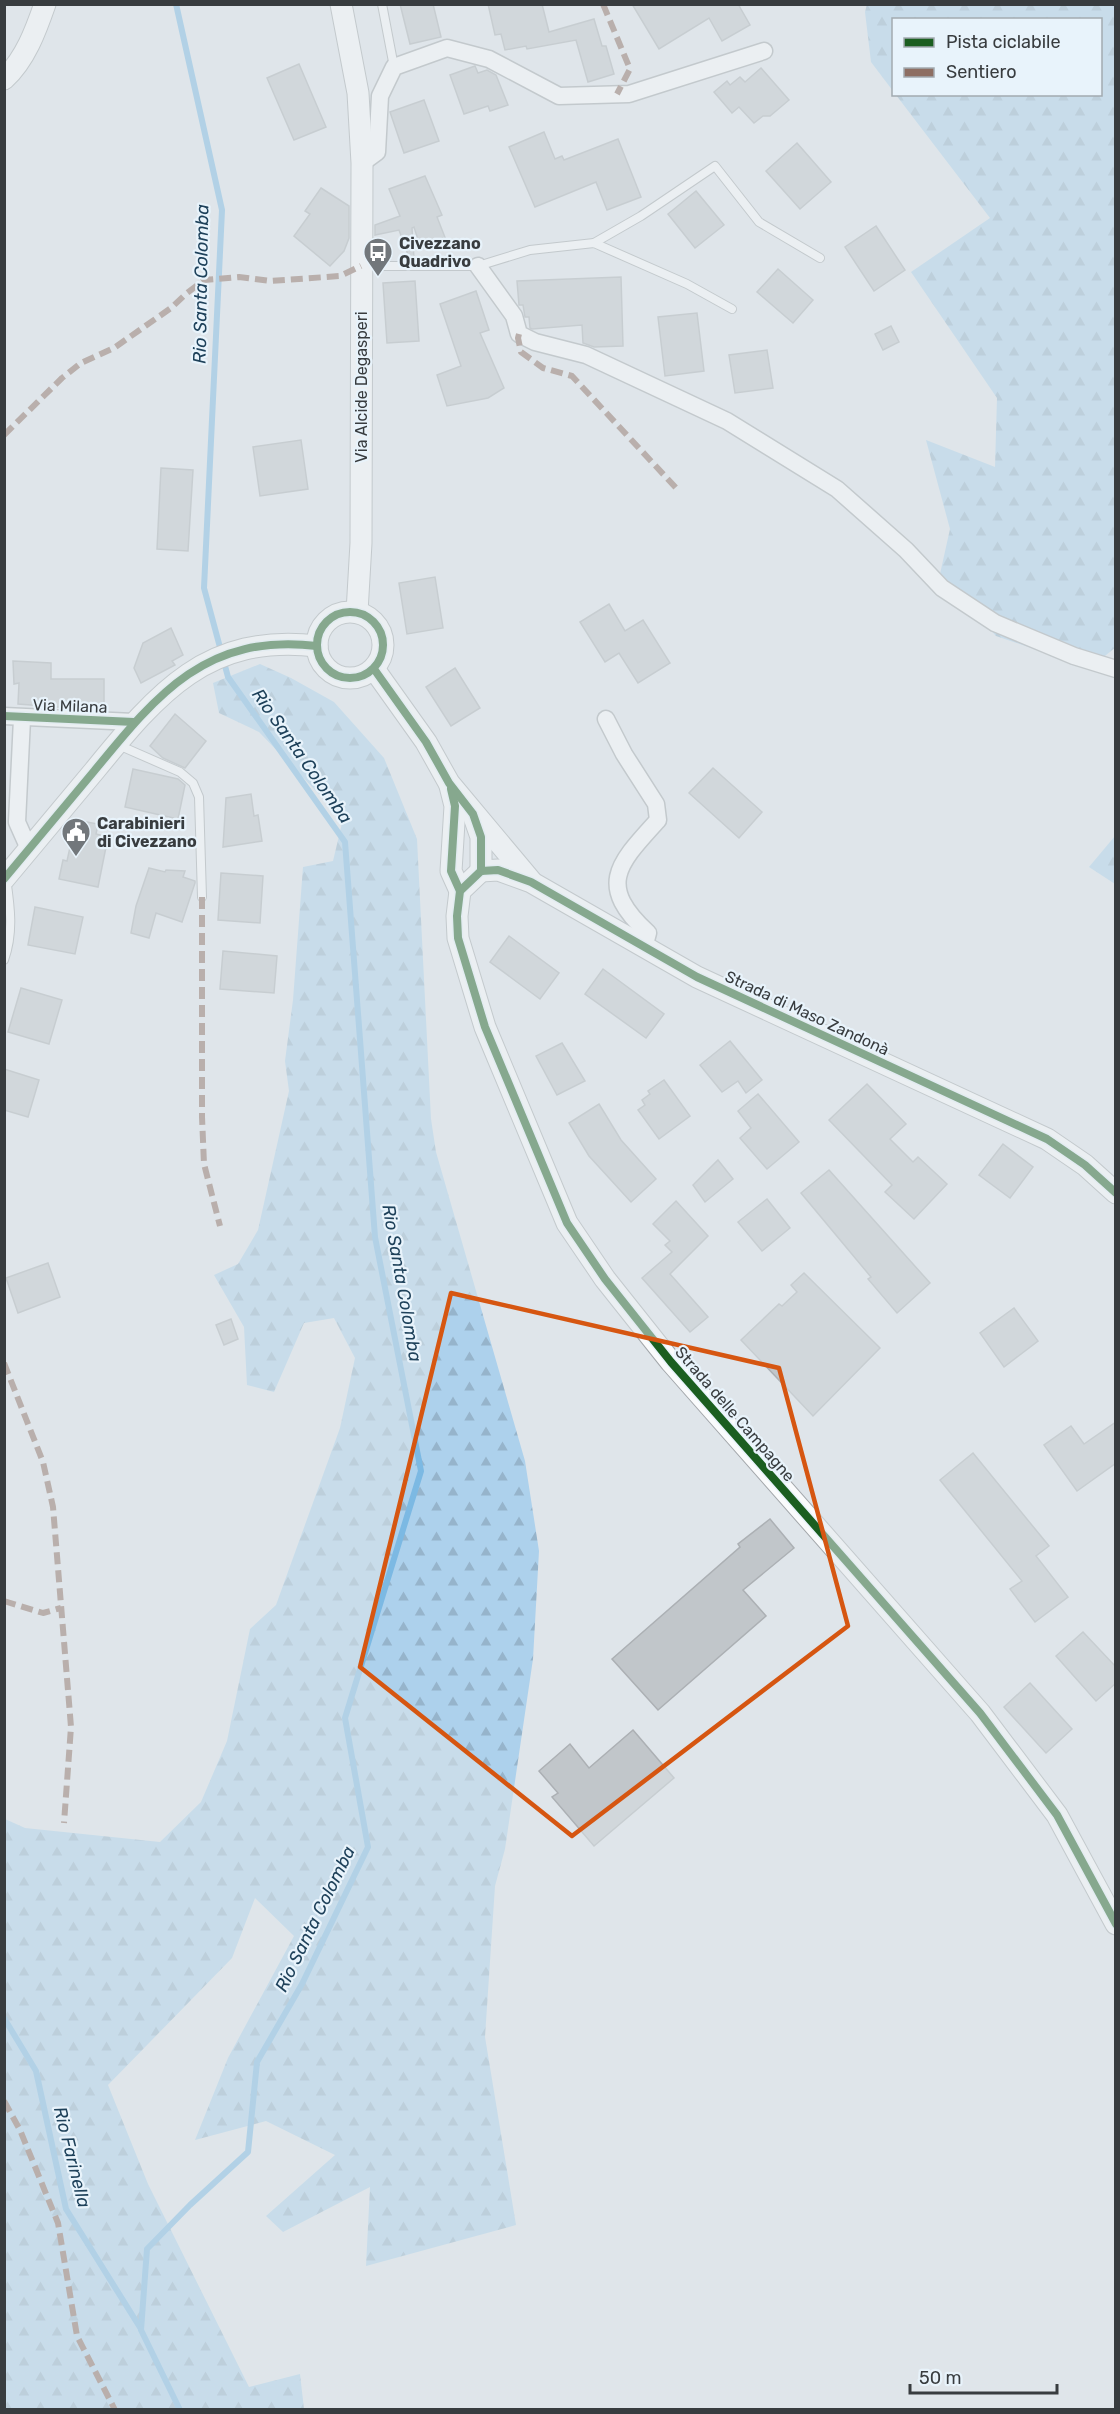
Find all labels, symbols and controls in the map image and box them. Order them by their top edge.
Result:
legend [892,18,1102,96]
text: Pista ciclabile [946,31,1061,53]
text: Sentiero [946,61,1017,83]
water label: Rio Santa Colomba [189,204,213,364]
place label: Civezzano Quadrivo [399,234,481,271]
bus stop icon: Civezzano Quadrivo [362,236,394,278]
street label: Via Alcide Degasperi [352,311,371,463]
water label: Rio Santa Colomba [247,684,357,828]
street label: Via Milana [32,695,108,717]
place label: Carabinieri di Civezzano [97,814,197,851]
public building icon: Carabinieri di Civezzano [60,816,92,858]
street label: Strada di Maso Zandonà [722,967,892,1059]
water label: Rio Santa Colomba [377,1202,427,1364]
street label: Strada delle Campagne [671,1343,799,1485]
water label: Rio Santa Colomba [270,1842,360,1996]
water label: Rio Farinella [49,2104,95,2210]
scale bar [910,2357,1057,2395]
text: 50 m [919,2367,962,2389]

